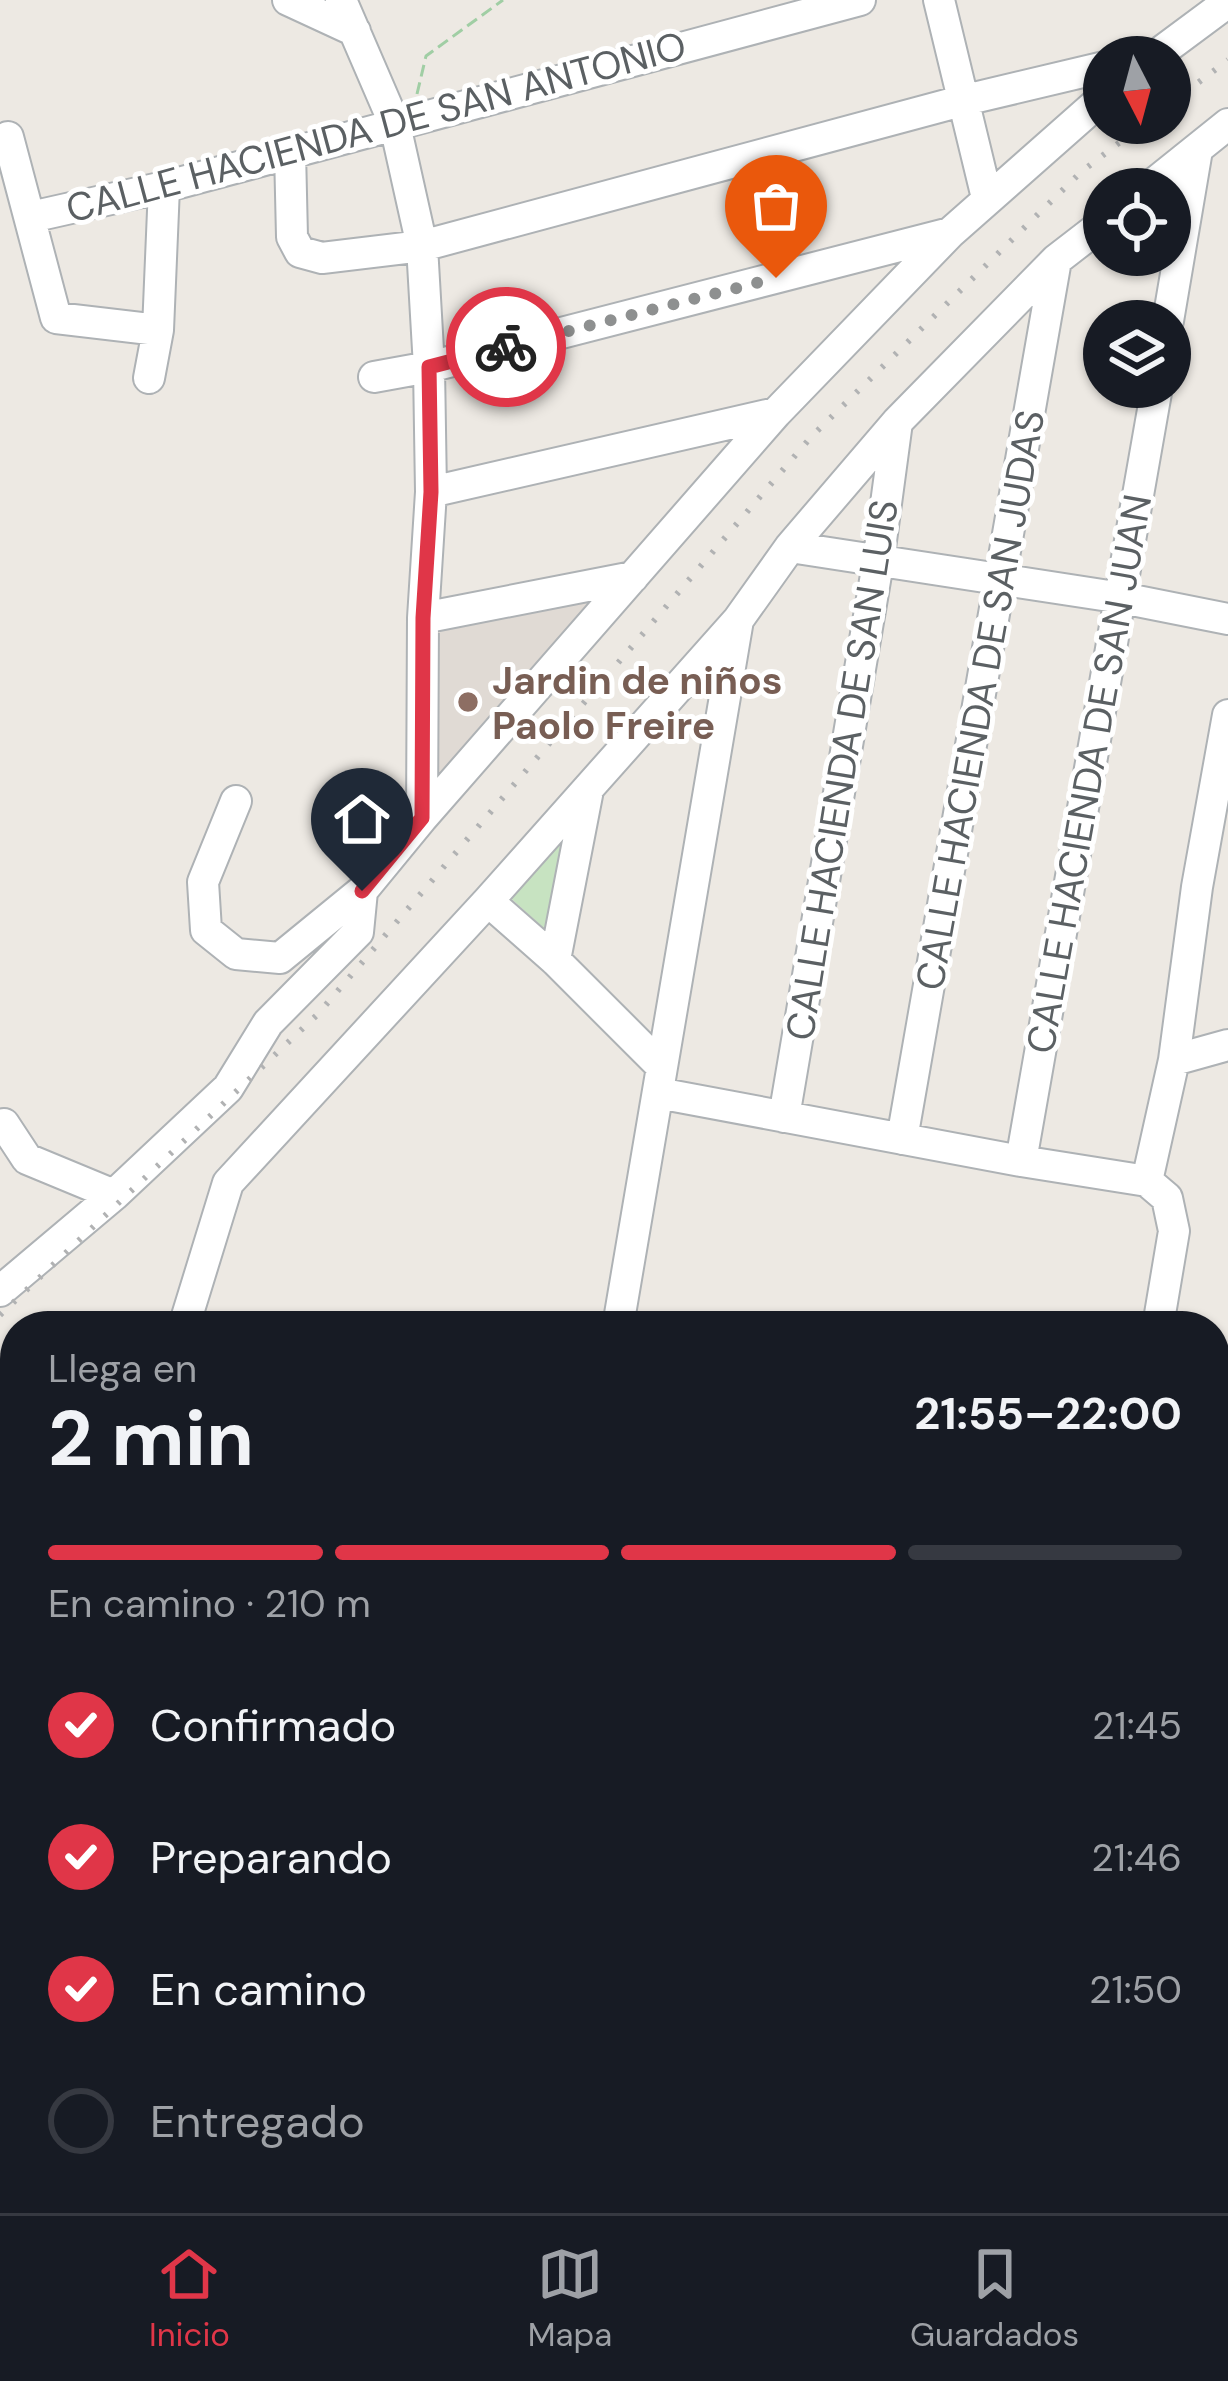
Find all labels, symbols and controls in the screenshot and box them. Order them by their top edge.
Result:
street label: CALLE HACIENDA DE SAN ANTONIO [60,20,692,234]
north arrow [1083,36,1191,144]
map controls [1083,36,1191,408]
pin [725,155,827,278]
button: locate [1083,168,1191,276]
icon: bag [743,173,809,239]
courier [446,287,566,407]
button: layers [1083,300,1191,408]
icon: bike [473,314,539,380]
street label: CALLE HACIENDA DE SAN JUDAS [904,406,1056,994]
street label: CALLE HACIENDA DE SAN JUAN [1015,491,1163,1057]
street label: CALLE HACIENDA DE SAN LUIS [774,496,910,1044]
place label: Jardin de niños Paolo Freire [492,655,783,751]
marker: Jardin de niños Paolo Freire [455,689,481,715]
pin [311,768,413,891]
icon: home [329,786,395,852]
text: Llega en [48,1343,197,1394]
text: 21:55–22:00 [914,1384,1182,1443]
text: 2 min [48,1388,254,1489]
text: En camino · 210 m [48,1578,371,1629]
icon: check [48,1692,114,1758]
text: Confirmado [150,1696,396,1755]
text: 21:45 [1092,1700,1182,1751]
icon: check [48,1824,114,1890]
text: Preparando [150,1828,392,1887]
text: 21:46 [1091,1832,1182,1883]
icon: check [48,1956,114,2022]
text: En camino [150,1960,367,2019]
text: 21:50 [1089,1964,1182,2015]
text: Entregado [150,2092,365,2151]
tab: Inicio [149,2241,230,2356]
tab: Mapa [528,2241,612,2356]
tab: Guardados [910,2241,1079,2356]

